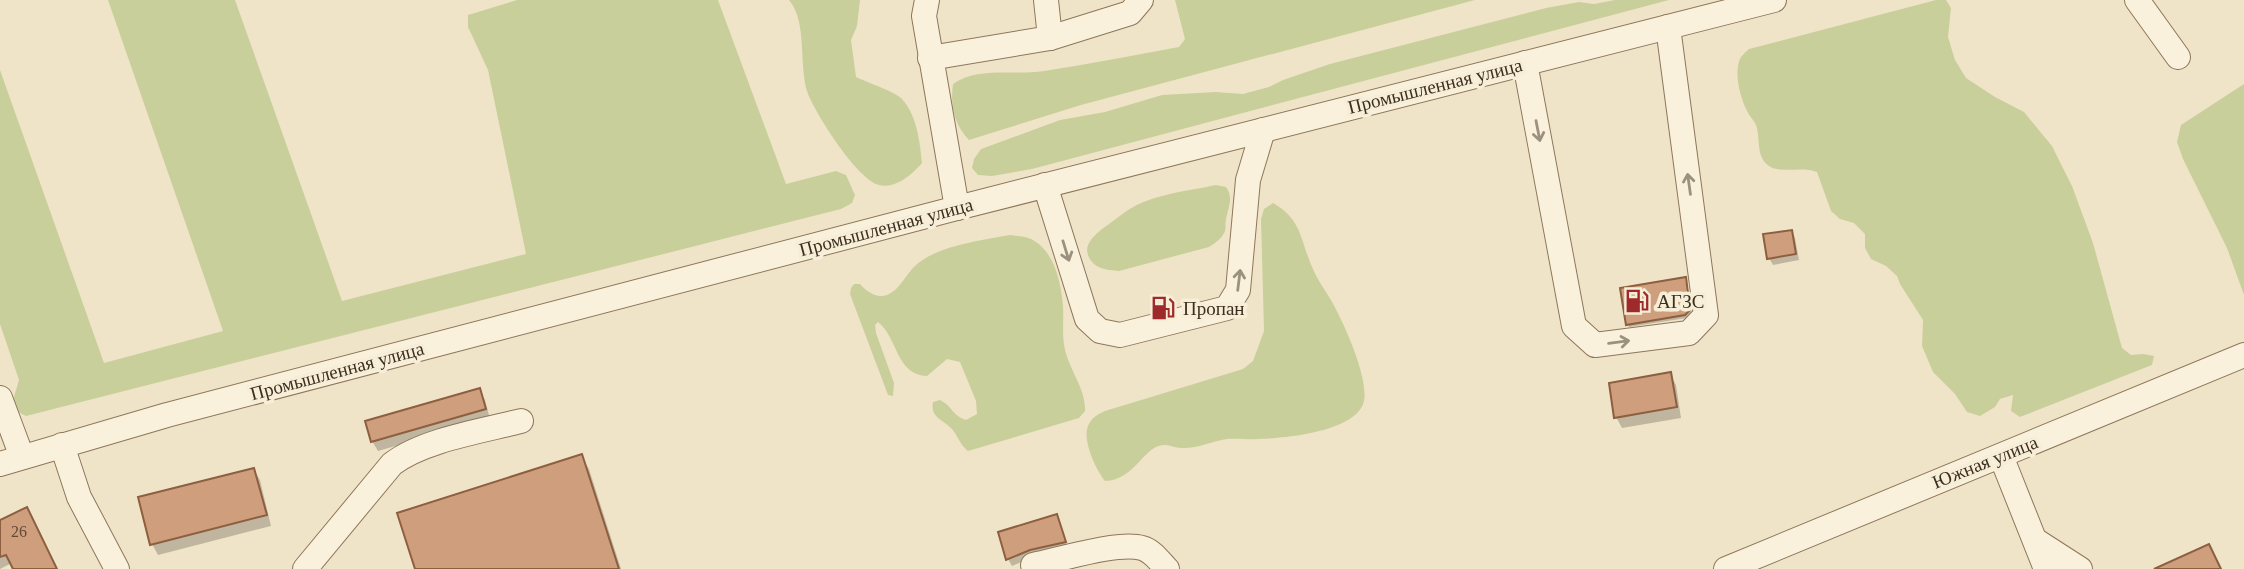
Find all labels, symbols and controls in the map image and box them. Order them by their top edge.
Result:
street label: Промышленная улица [1346,54,1525,118]
one-way arrow [1531,119,1545,141]
one-way arrow [1682,173,1695,196]
street label: Промышленная улица [797,194,976,260]
one-way arrow [1060,239,1073,261]
one-way arrow [1232,269,1245,292]
fuel station icon: АГЗС [1623,287,1651,315]
place label: АГЗС [1657,291,1704,312]
fuel station icon: Пропан [1149,294,1177,322]
place label: Пропан [1183,298,1245,319]
one-way arrow [1608,336,1630,349]
street label: Промышленная улица [248,338,427,404]
street label: Южная улица [1929,431,2041,493]
house number: 26 [11,523,27,540]

